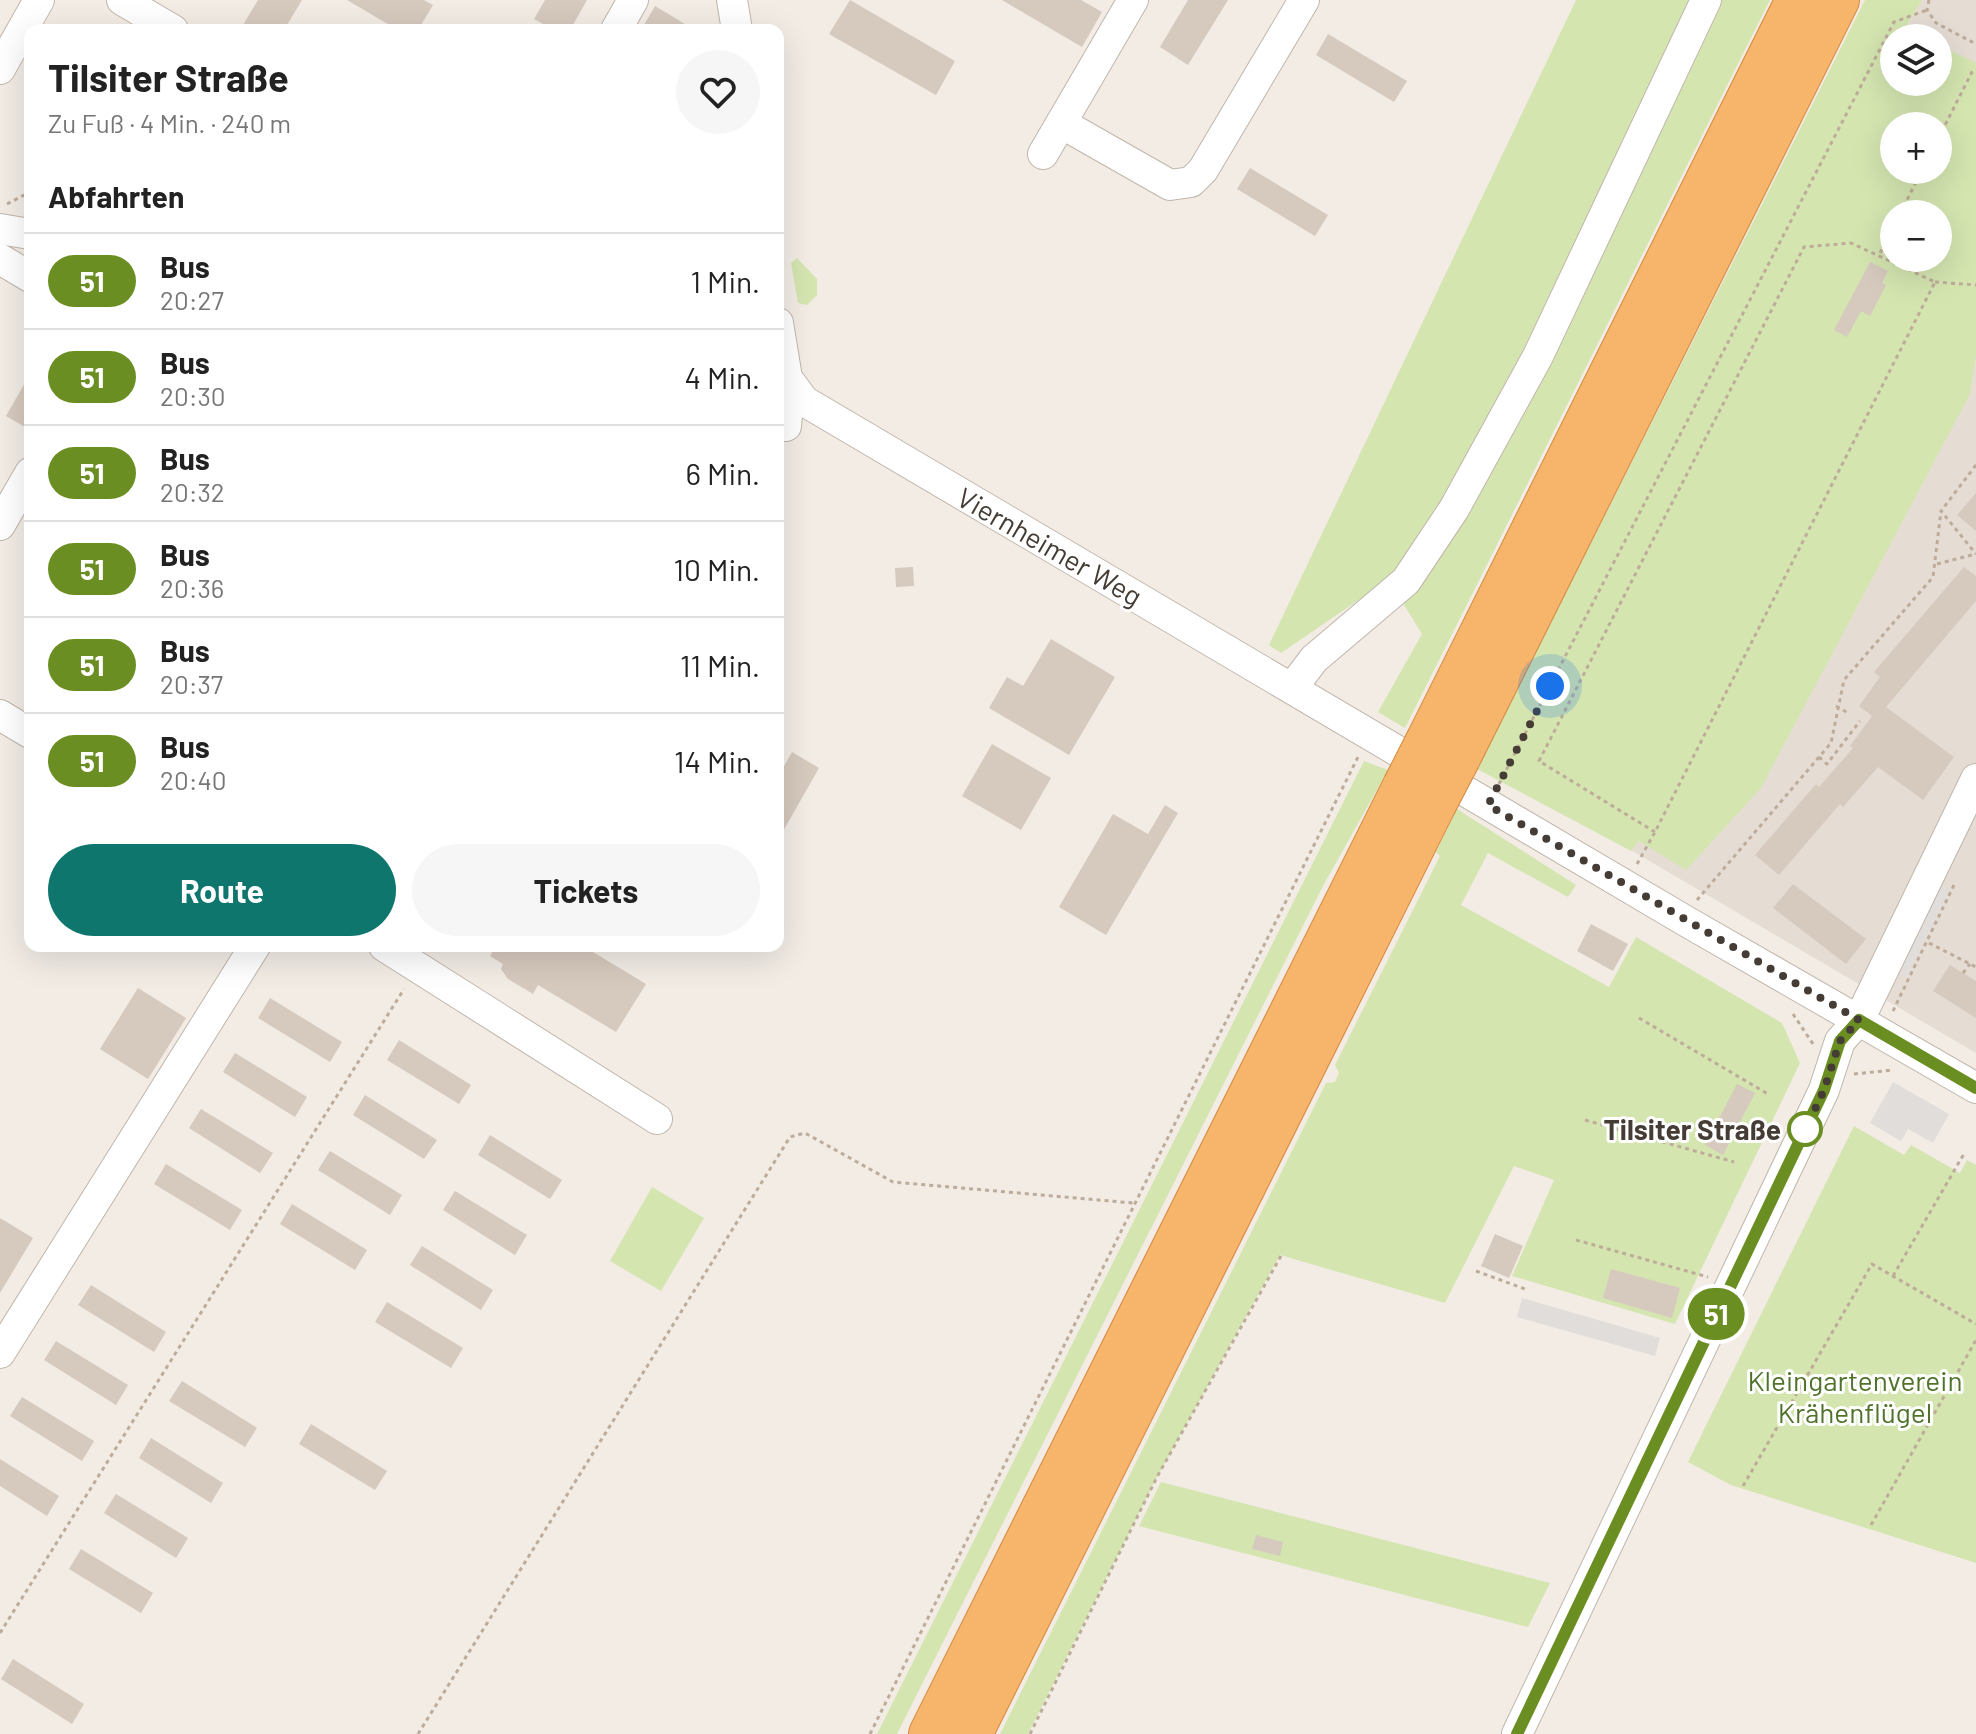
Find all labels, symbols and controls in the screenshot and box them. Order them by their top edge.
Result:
map controls [1880,24,1952,272]
button: layers [1880,24,1952,96]
button: heart [676,50,760,134]
text: Tilsiter Straße [48,54,289,100]
text: Zu Fuß · 4 Min. · 240 m [48,107,291,138]
button: + [1880,112,1952,184]
text: Abfahrten [48,178,184,214]
button: − [1880,200,1952,272]
text: Bus [160,248,210,284]
text: 1 Min. [691,263,760,299]
text: 51 [80,264,104,298]
text: 20:27 [160,284,224,315]
text: Bus [160,344,210,380]
text: 4 Min. [684,359,760,395]
text: 51 [80,360,104,394]
text: 20:30 [160,380,226,411]
text: Bus [160,440,210,476]
text: 6 Min. [686,455,760,491]
text: 51 [80,456,104,490]
text: 20:32 [160,476,225,507]
street label: Viernheimer Weg [952,479,1148,613]
text: Bus [160,536,210,572]
text: 10 Min. [674,551,760,587]
text: 51 [80,552,104,586]
text: 20:36 [160,572,224,603]
text: Bus [160,632,210,668]
text: 11 Min. [680,647,760,683]
text: 51 [80,648,104,682]
your location [1530,666,1570,706]
text: 20:37 [160,668,223,699]
text: Bus [160,728,210,764]
text: 14 Min. [674,743,760,779]
text: 51 [80,744,104,778]
text: 20:40 [160,764,226,795]
button: Route [48,844,396,936]
button: Tickets [412,844,760,936]
place label: Tilsiter Straße [1604,1112,1781,1146]
marker: Tilsiter Straße [1788,1112,1822,1146]
line badge: 51 [1680,1288,1752,1340]
text: 51 [1704,1297,1728,1331]
park label: Kleingartenverein Krähenflügel [1747,1363,1963,1429]

